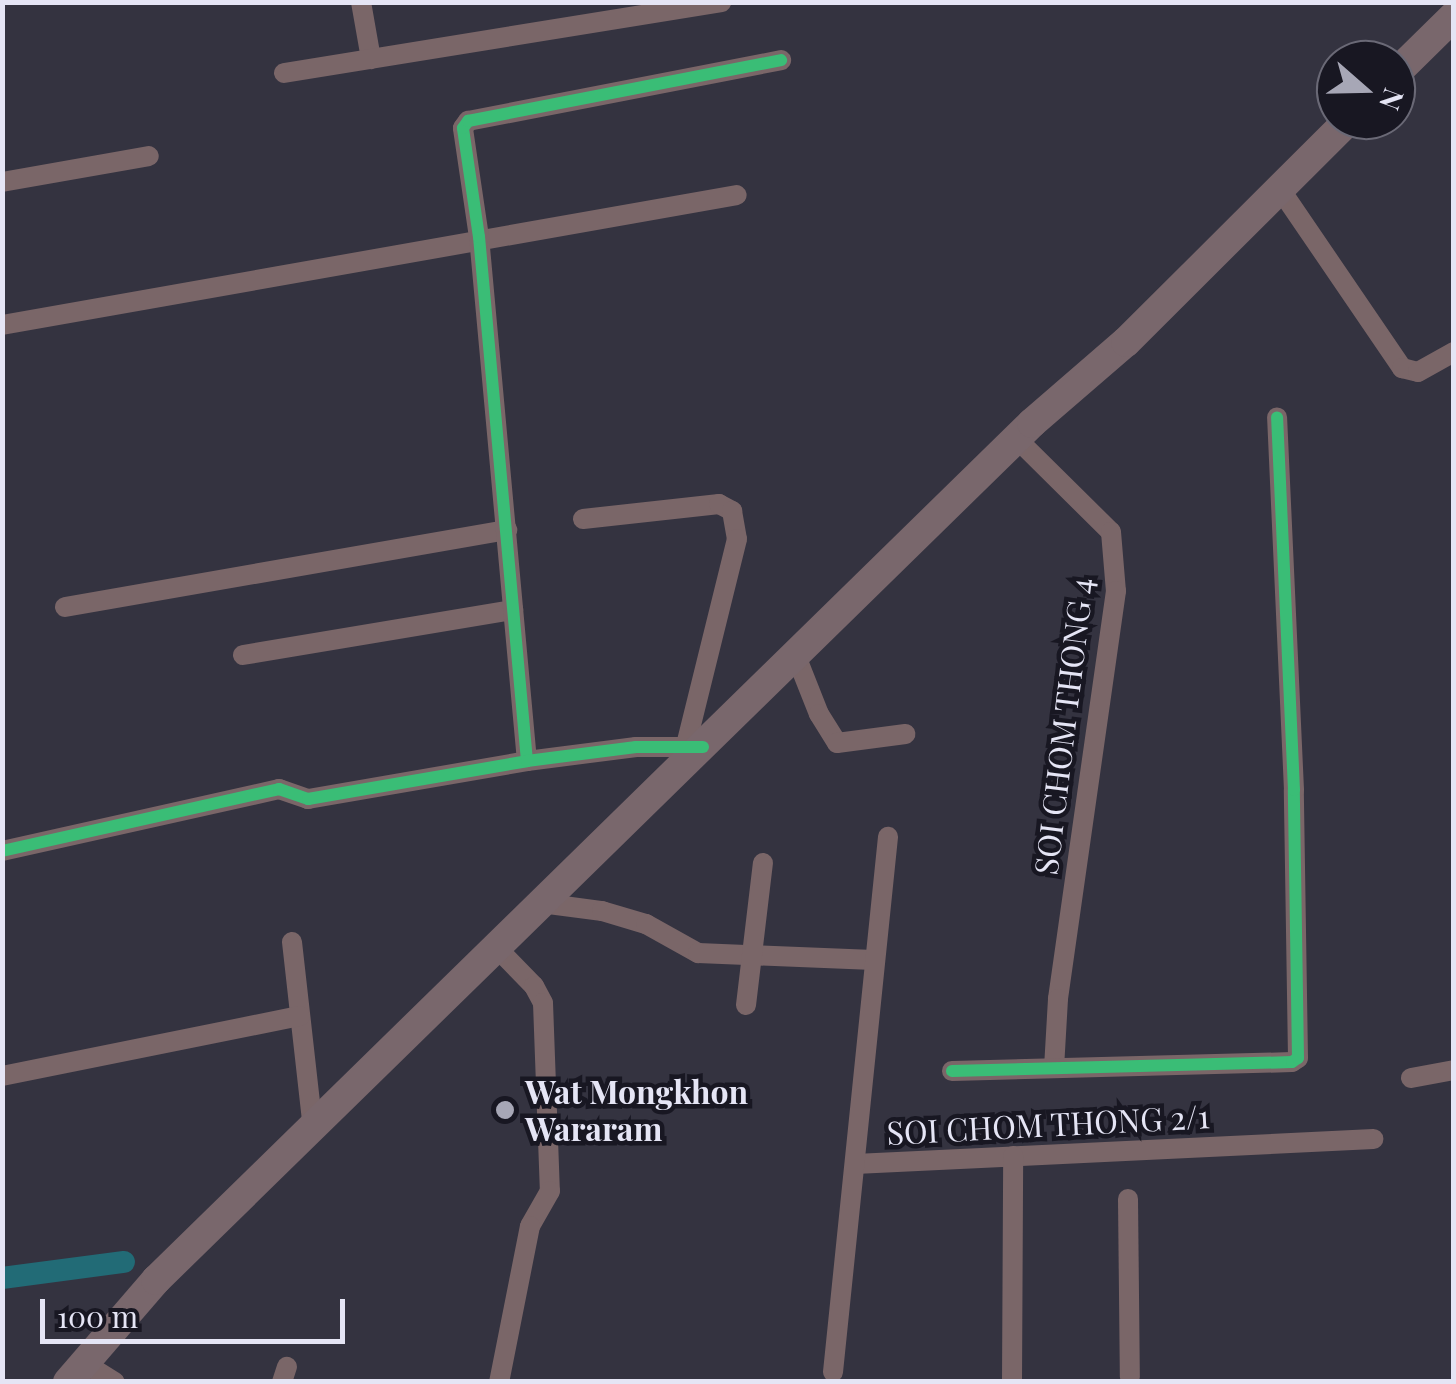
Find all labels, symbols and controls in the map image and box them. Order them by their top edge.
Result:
north arrow [1316,40,1416,140]
text: N [1372,84,1414,116]
street label: SOI CHOM THONG 4 [1026,574,1100,878]
place label: Wat Mongkhon Wararam [525,1073,748,1148]
street label: SOI CHOM THONG 2/1 [885,1096,1211,1152]
marker: Wat Mongkhon Wararam [494,1099,516,1121]
scale bar [45,1279,350,1341]
text: 100 m [57,1296,138,1336]

